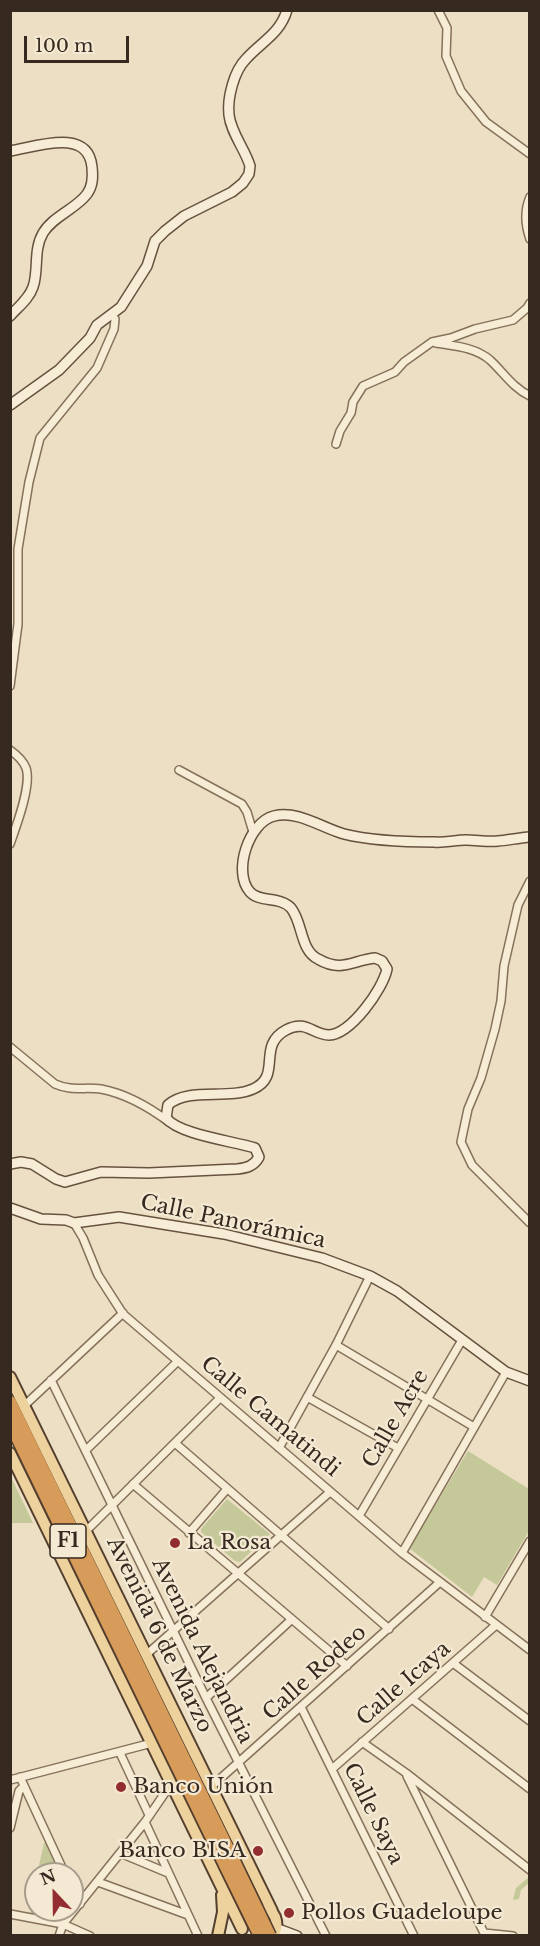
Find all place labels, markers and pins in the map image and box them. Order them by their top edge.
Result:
place label: La Rosa [187,1530,271,1556]
marker: La Rosa [168,1536,182,1550]
place label: Banco Unión [133,1774,273,1800]
marker: Banco Unión [114,1780,128,1794]
place label: Banco BISA [119,1838,246,1864]
marker: Banco BISA [251,1844,265,1858]
place label: Pollos Guadeloupe [301,1900,503,1926]
marker: Pollos Guadeloupe [282,1906,296,1920]

